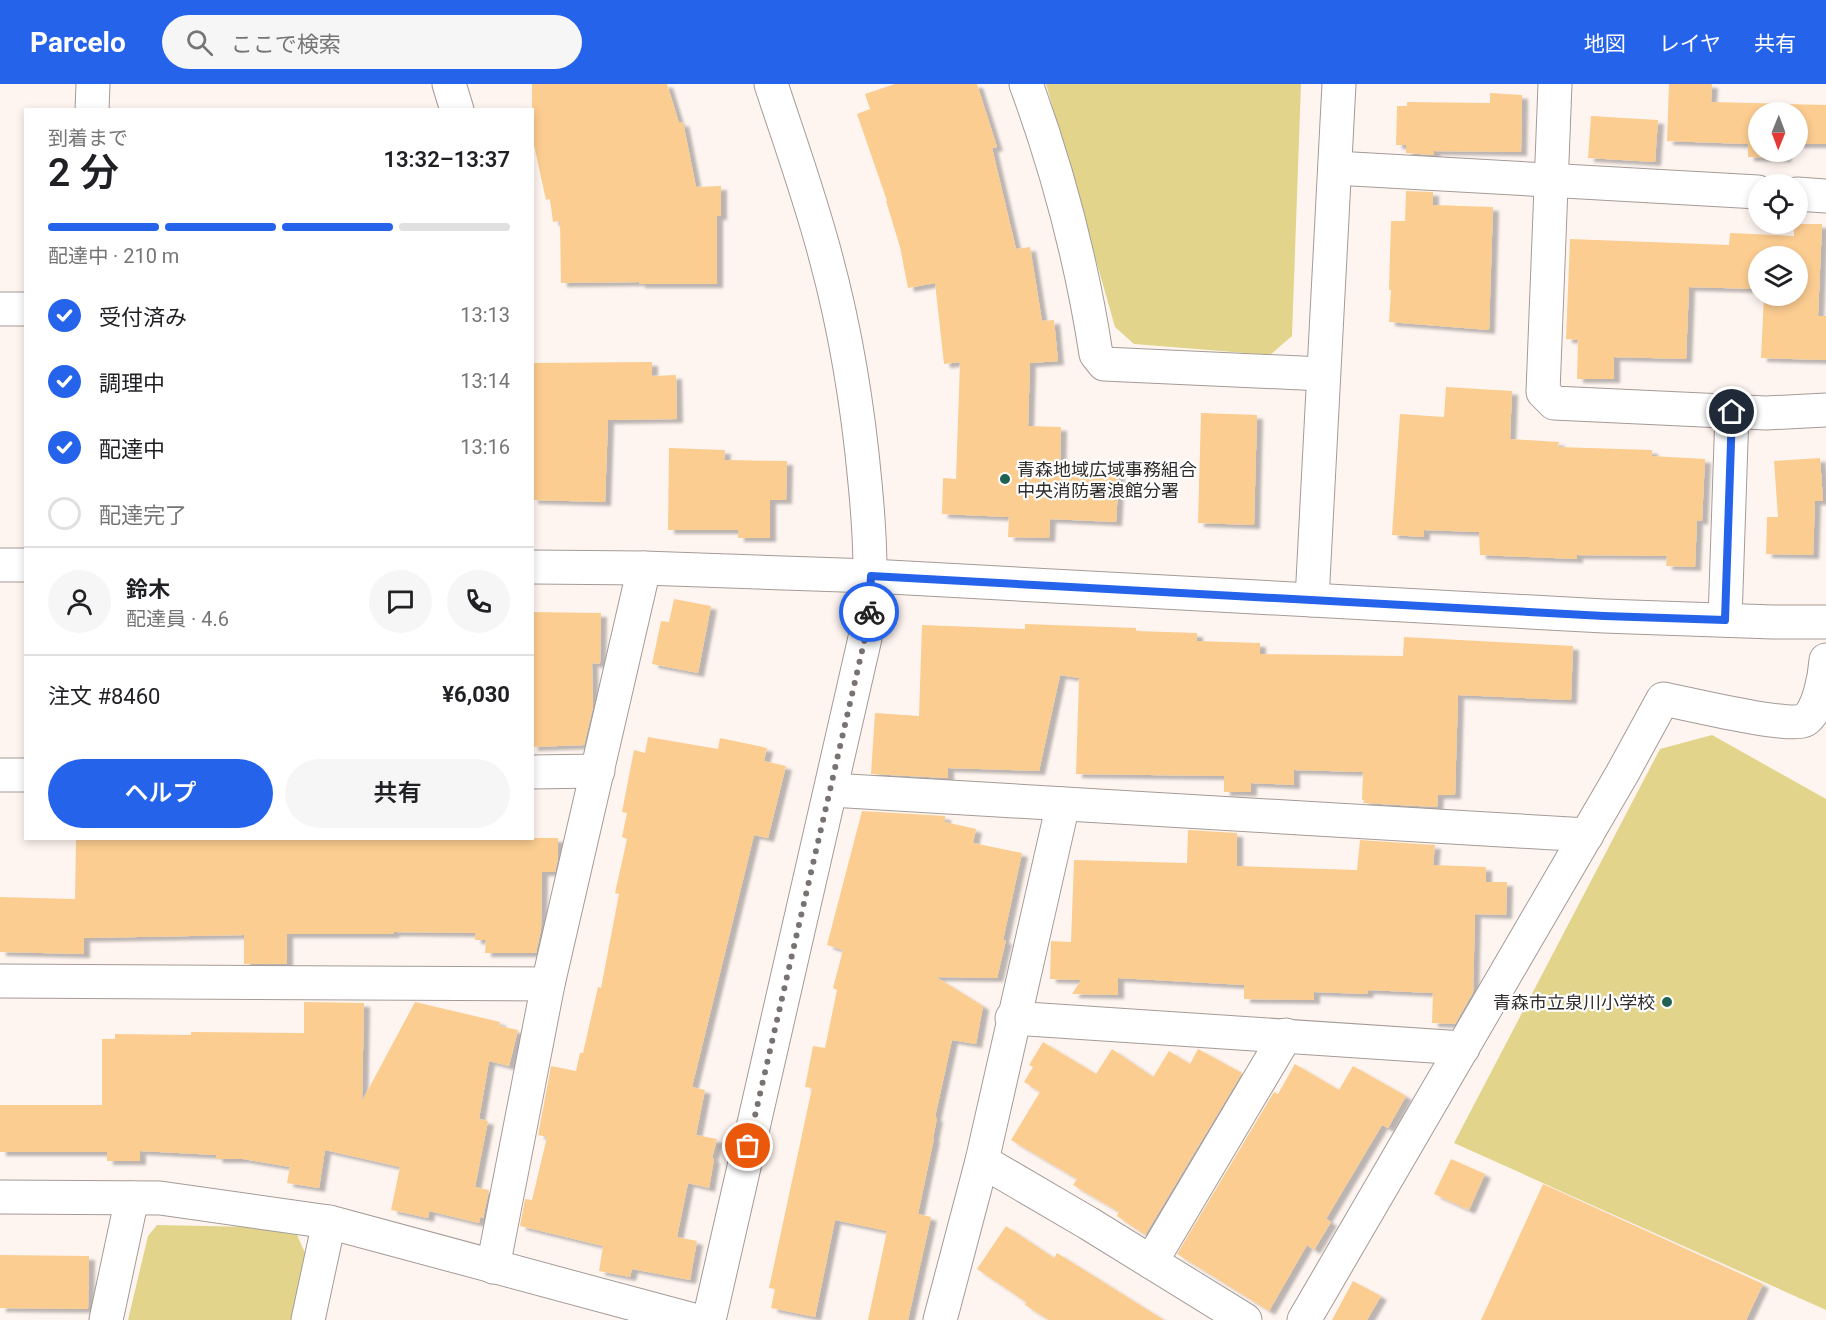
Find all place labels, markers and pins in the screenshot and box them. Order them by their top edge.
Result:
pin [1706,386,1757,437]
place label: 青森地域広域事務組合 中央消防署浪館分署 [1017,459,1197,501]
marker: 青森地域広域事務組合 中央消防署浪館分署 [998,472,1012,486]
place label: 青森市立泉川小学校 [1493,992,1655,1013]
marker: 青森市立泉川小学校 [1660,995,1674,1009]
pin [722,1120,773,1171]

